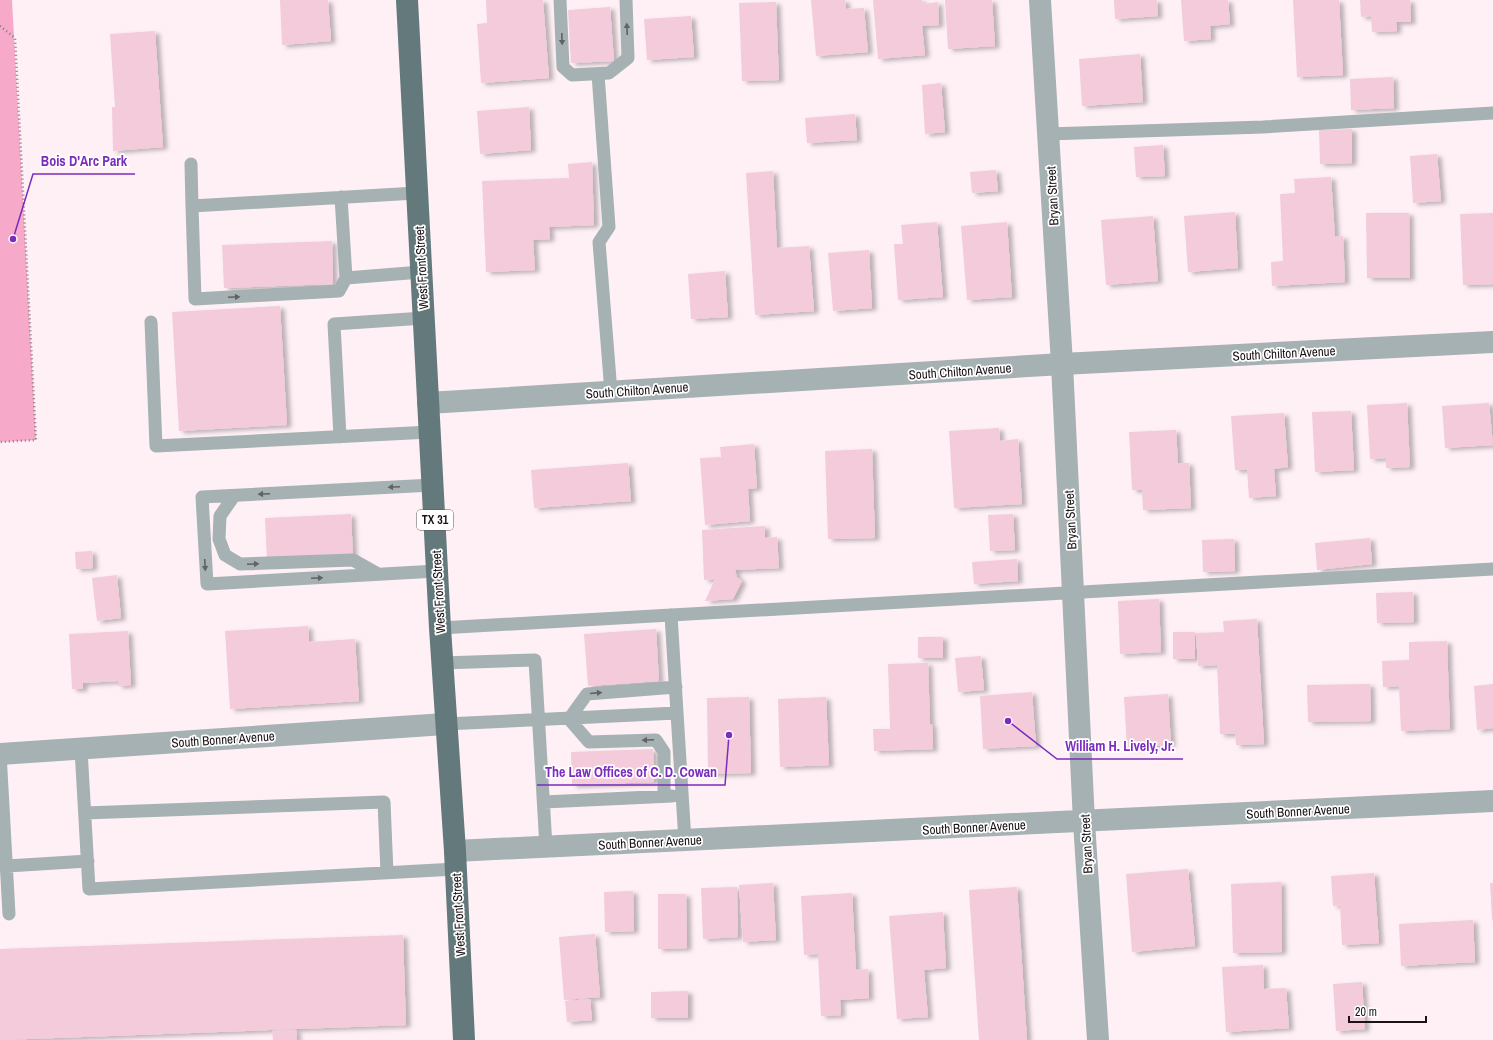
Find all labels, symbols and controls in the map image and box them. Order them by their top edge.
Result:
one-way arrow [623,23,630,35]
one-way arrow [558,33,565,45]
callout: Bois D'Arc Park [33,148,135,174]
text: Bois D'Arc Park [41,152,128,170]
street label: Bryan Street [1042,166,1063,226]
street label: West Front Street [411,226,432,310]
one-way arrow [228,293,240,300]
street label: South Chilton Avenue [1232,342,1336,365]
street label: South Chilton Avenue [908,359,1012,384]
street label: South Chilton Avenue [585,378,689,403]
one-way arrow [388,483,400,490]
street label: Bryan Street [1060,490,1081,550]
one-way arrow [257,491,270,497]
road number: TX 31 [417,510,453,530]
street label: West Front Street [428,550,449,634]
one-way arrow [202,559,209,571]
one-way arrow [247,561,260,567]
one-way arrow [311,575,324,581]
one-way arrow [590,690,602,697]
street label: South Bonner Avenue [171,727,275,752]
callout: William H. Lively, Jr. [1057,733,1183,759]
one-way arrow [642,737,654,744]
text: William H. Lively, Jr. [1065,737,1175,755]
callout: The Law Offices of C. D. Cowan [537,759,725,785]
text: The Law Offices of C. D. Cowan [545,763,717,781]
street label: South Bonner Avenue [1246,800,1350,823]
street label: Bryan Street [1076,814,1097,874]
street label: South Bonner Avenue [922,816,1026,839]
street label: South Bonner Avenue [598,831,702,854]
street label: West Front Street [448,873,469,957]
scale bar [1349,998,1426,1024]
text: 20 m [1355,1004,1377,1020]

